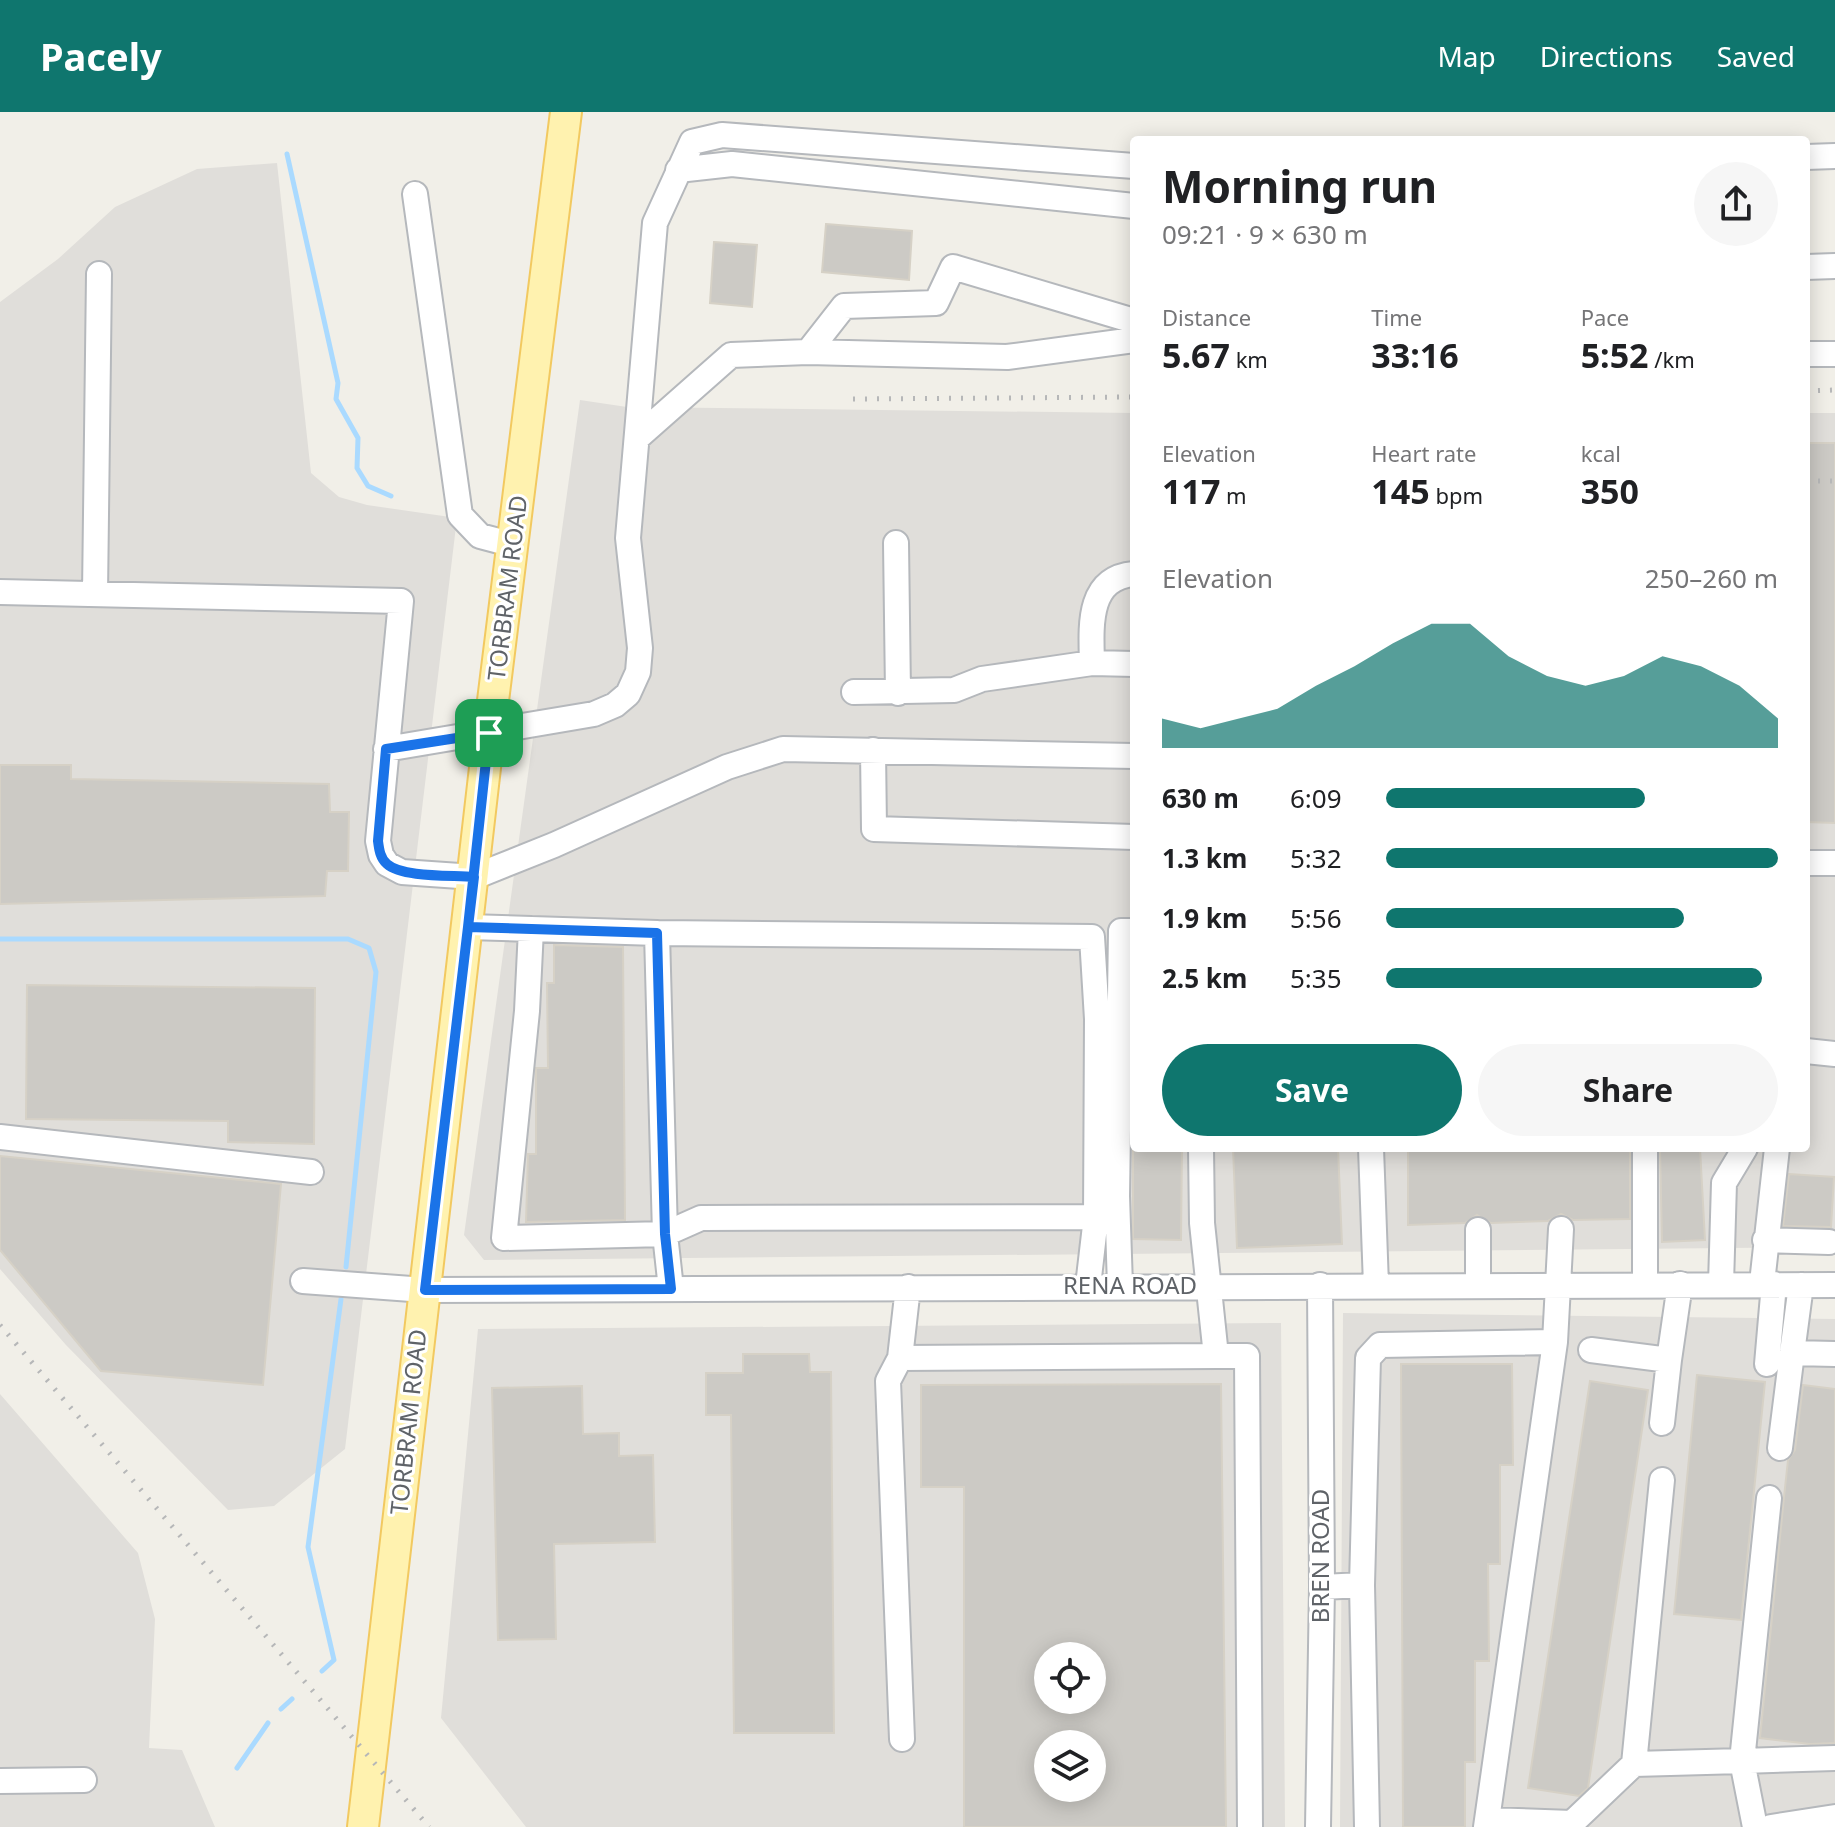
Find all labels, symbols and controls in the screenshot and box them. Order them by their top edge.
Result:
text: Pacely [40,30,162,82]
text: Map [1437,37,1496,75]
text: Directions [1540,37,1673,75]
text: Saved [1717,37,1795,75]
text: Morning run [1162,156,1437,216]
button: share [1694,162,1778,246]
text: 09:21 · 9 × 630 m [1162,216,1368,252]
text: Distance [1162,302,1251,332]
text: Time [1371,302,1422,332]
text: Pace [1581,302,1629,332]
text: 5.67 [1162,332,1230,378]
text: 33:16 [1371,332,1459,378]
text: 5:52 [1581,332,1649,378]
text: km [1230,344,1268,374]
text: /km [1649,344,1695,374]
text: Elevation [1162,438,1256,468]
text: Heart rate [1371,438,1476,468]
text: kcal [1581,438,1621,468]
text: 117 [1162,468,1220,514]
text: 145 [1371,468,1430,514]
text: 350 [1581,468,1639,514]
text: m [1220,480,1247,510]
text: bpm [1430,480,1483,510]
street label: TORBRAM ROAD [479,493,534,682]
text: Elevation [1162,560,1273,596]
text: 250–260 m [1645,560,1778,596]
pin [455,699,523,767]
icon: arrive [467,711,511,755]
text: 630 m [1162,780,1239,816]
text: 6:09 [1290,780,1342,816]
text: 1.3 km [1162,840,1247,876]
text: 5:32 [1290,840,1342,876]
text: 1.9 km [1162,900,1247,936]
text: 5:56 [1290,900,1342,936]
text: 2.5 km [1162,960,1247,996]
text: 5:35 [1290,960,1342,996]
button: Save [1162,1044,1462,1136]
button: Share [1478,1044,1778,1136]
street label: RENA ROAD [1063,1268,1197,1301]
street label: TORBRAM ROAD [381,1327,434,1516]
street label: BREN ROAD [1303,1489,1336,1623]
map controls [1034,1642,1106,1802]
button: locate [1034,1642,1106,1714]
button: layers [1034,1730,1106,1802]

